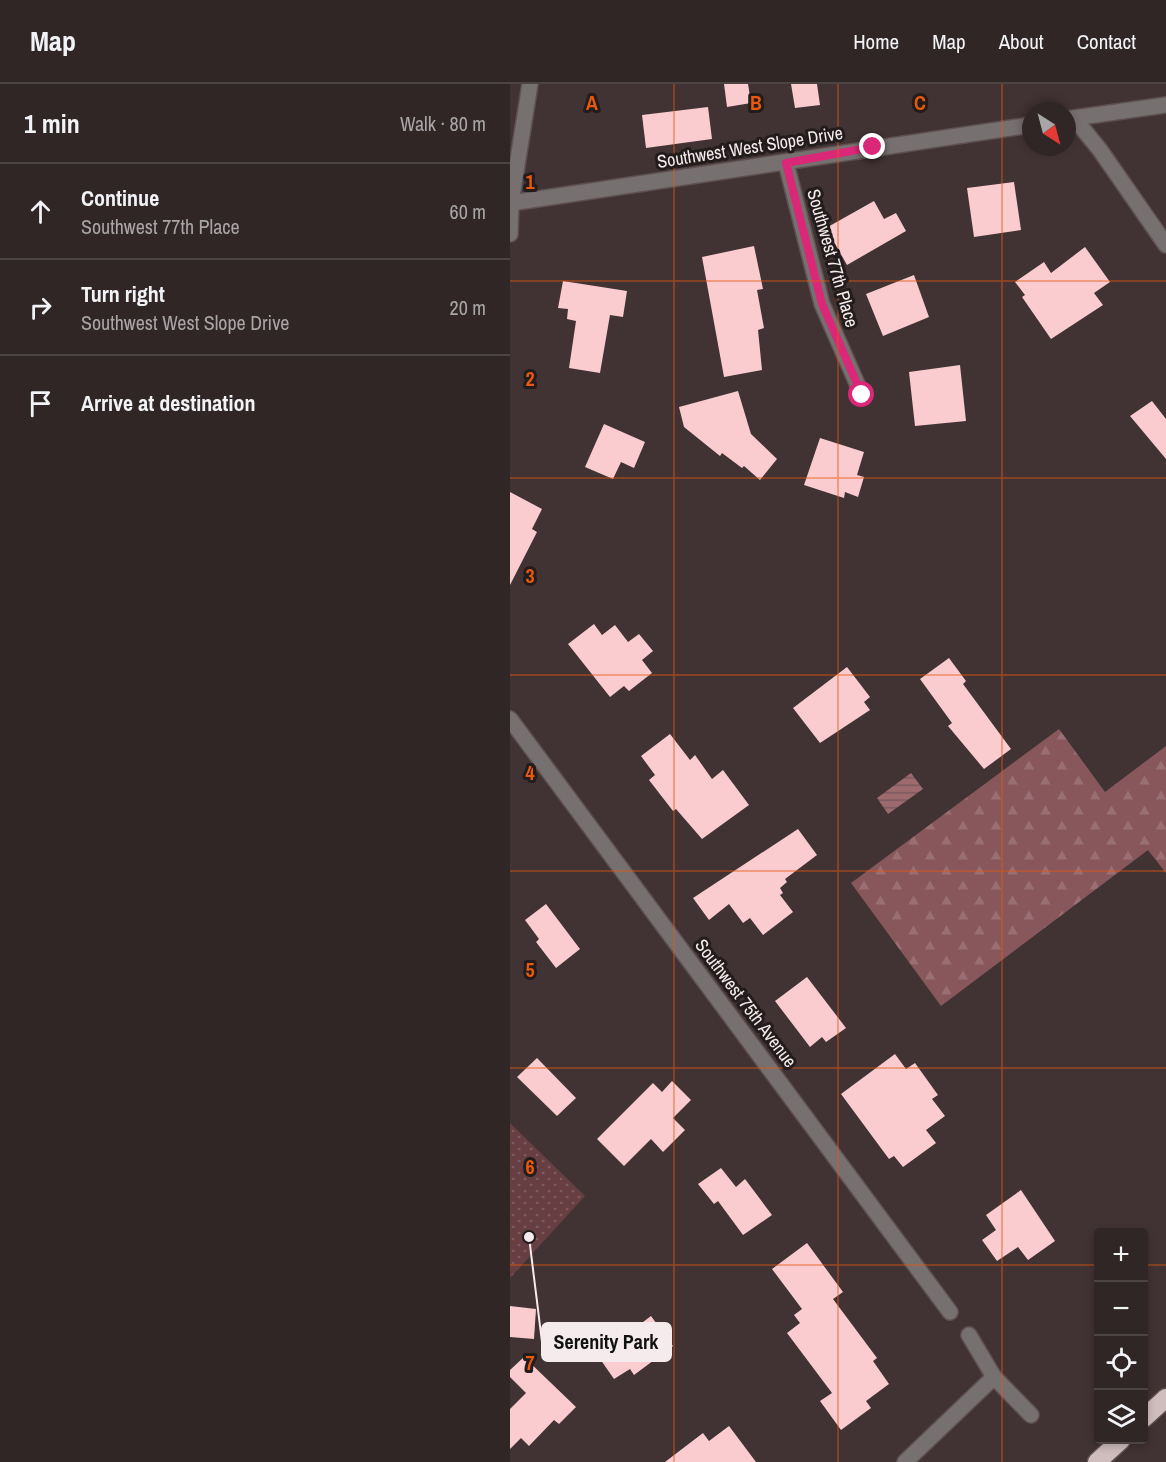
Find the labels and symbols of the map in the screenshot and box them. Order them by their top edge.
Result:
text: A [586,89,598,116]
text: B [750,89,762,116]
text: C [914,89,926,116]
north arrow [1022,102,1076,156]
street label: Southwest West Slope Drive [655,120,845,174]
route end [859,133,885,159]
text: 1 [525,168,535,195]
street label: Southwest 77th Place [801,186,865,330]
text: 2 [525,365,535,392]
route start [848,381,874,407]
text: 3 [525,562,535,589]
text: 4 [525,759,535,786]
street label: Southwest 75th Avenue [689,934,803,1072]
text: 5 [525,956,535,983]
text: 6 [525,1153,535,1180]
callout: Serenity Park [542,1323,671,1361]
text: Serenity Park [554,1328,659,1355]
text: 7 [525,1349,535,1376]

